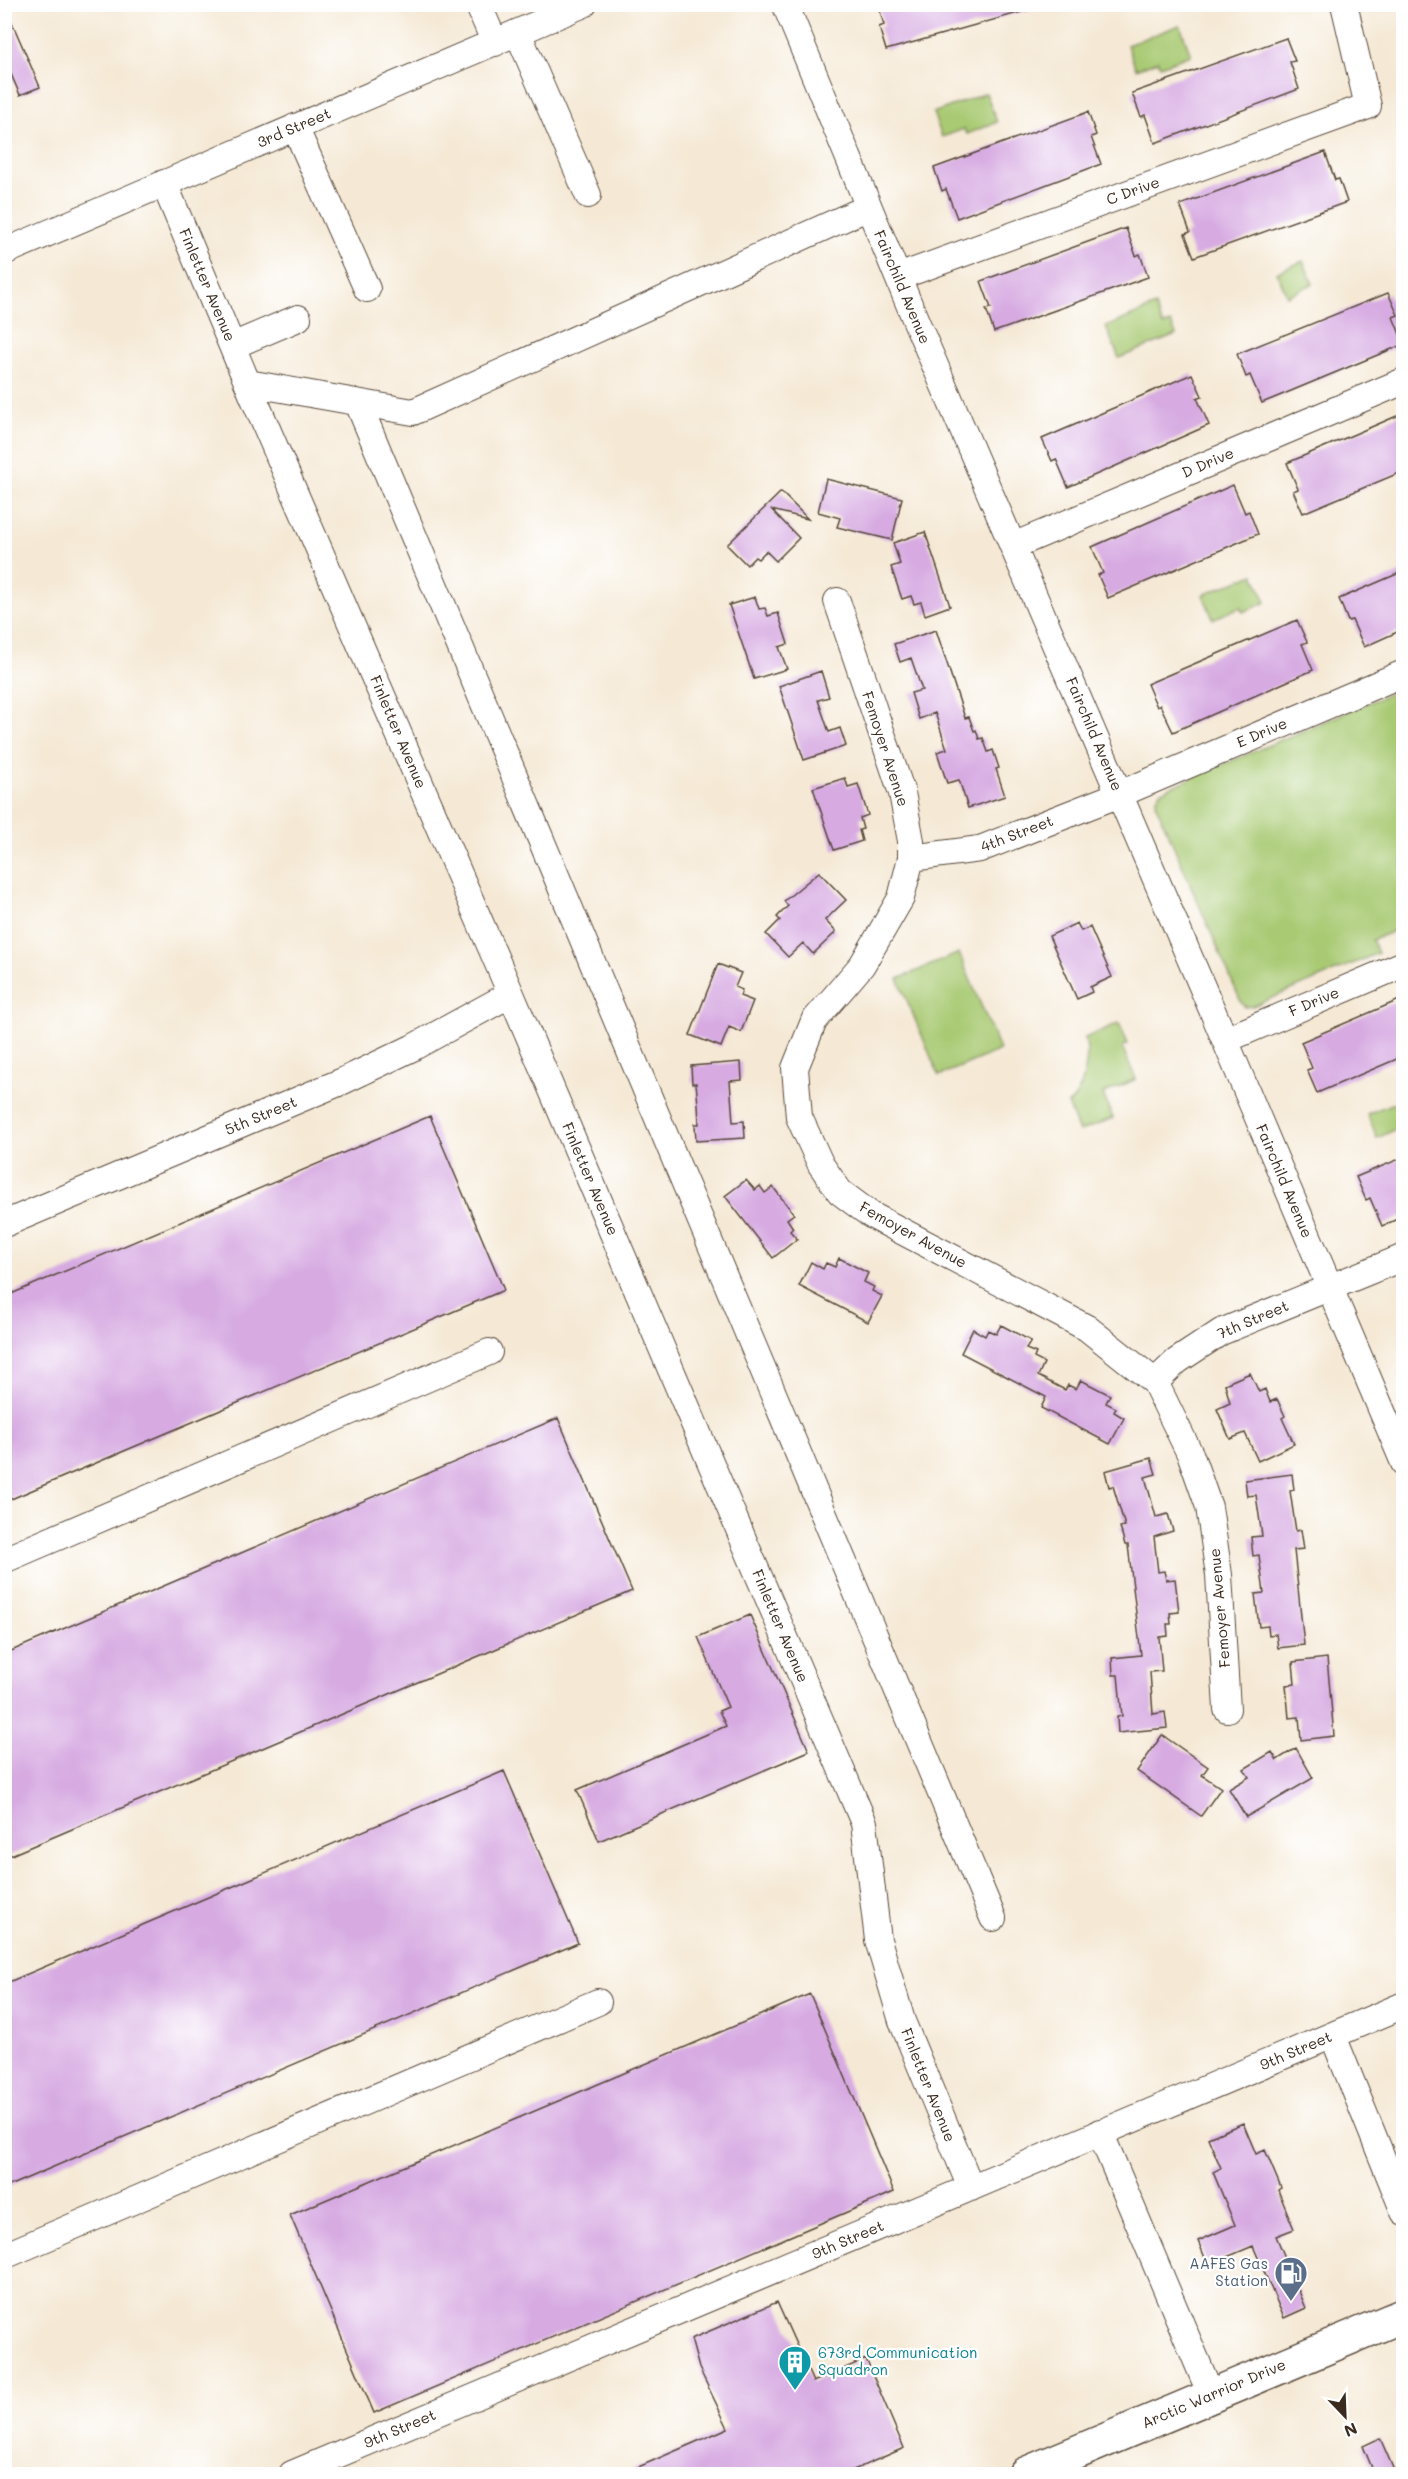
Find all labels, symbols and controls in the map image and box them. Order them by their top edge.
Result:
street label: 3rd Street [254,103,334,152]
street label: C Drive [1103,171,1162,209]
street label: Finletter Avenue [175,225,241,344]
street label: Fairchild Avenue [870,227,936,347]
street label: D Drive [1178,442,1237,482]
street label: Finletter Avenue [366,672,432,791]
street label: Fairchild Avenue [1062,674,1128,794]
street label: Femoyer Avenue [858,689,914,809]
street label: E Drive [1233,713,1290,752]
street label: 4th Street [977,810,1056,856]
street label: F Drive [1285,982,1342,1021]
street label: 5th Street [222,1091,300,1139]
street label: Finletter Avenue [558,1119,624,1238]
street label: Fairchild Avenue [1252,1121,1318,1241]
street label: Femoyer Avenue [856,1196,971,1272]
street label: 7th Street [1214,1295,1291,1343]
street label: Femoyer Avenue [1204,1548,1234,1669]
street label: Finletter Avenue [748,1566,814,1685]
street label: Finletter Avenue [897,2025,961,2144]
street label: 9th Street [1256,2026,1335,2074]
street label: 9th Street [808,2215,887,2263]
place label: AAFES Gas Station [1189,2253,1268,2290]
fuel station icon: AAFES Gas Station [1273,2255,1309,2302]
place label: 673rd Communication Squadron [818,2342,977,2379]
building icon: 673rd Communication Squadron [777,2344,813,2391]
street label: Arctic Warrior Drive [1139,2354,1289,2432]
north arrow [1315,2386,1375,2446]
street label: 9th Street [360,2404,439,2452]
text: N [1341,2418,1361,2442]

